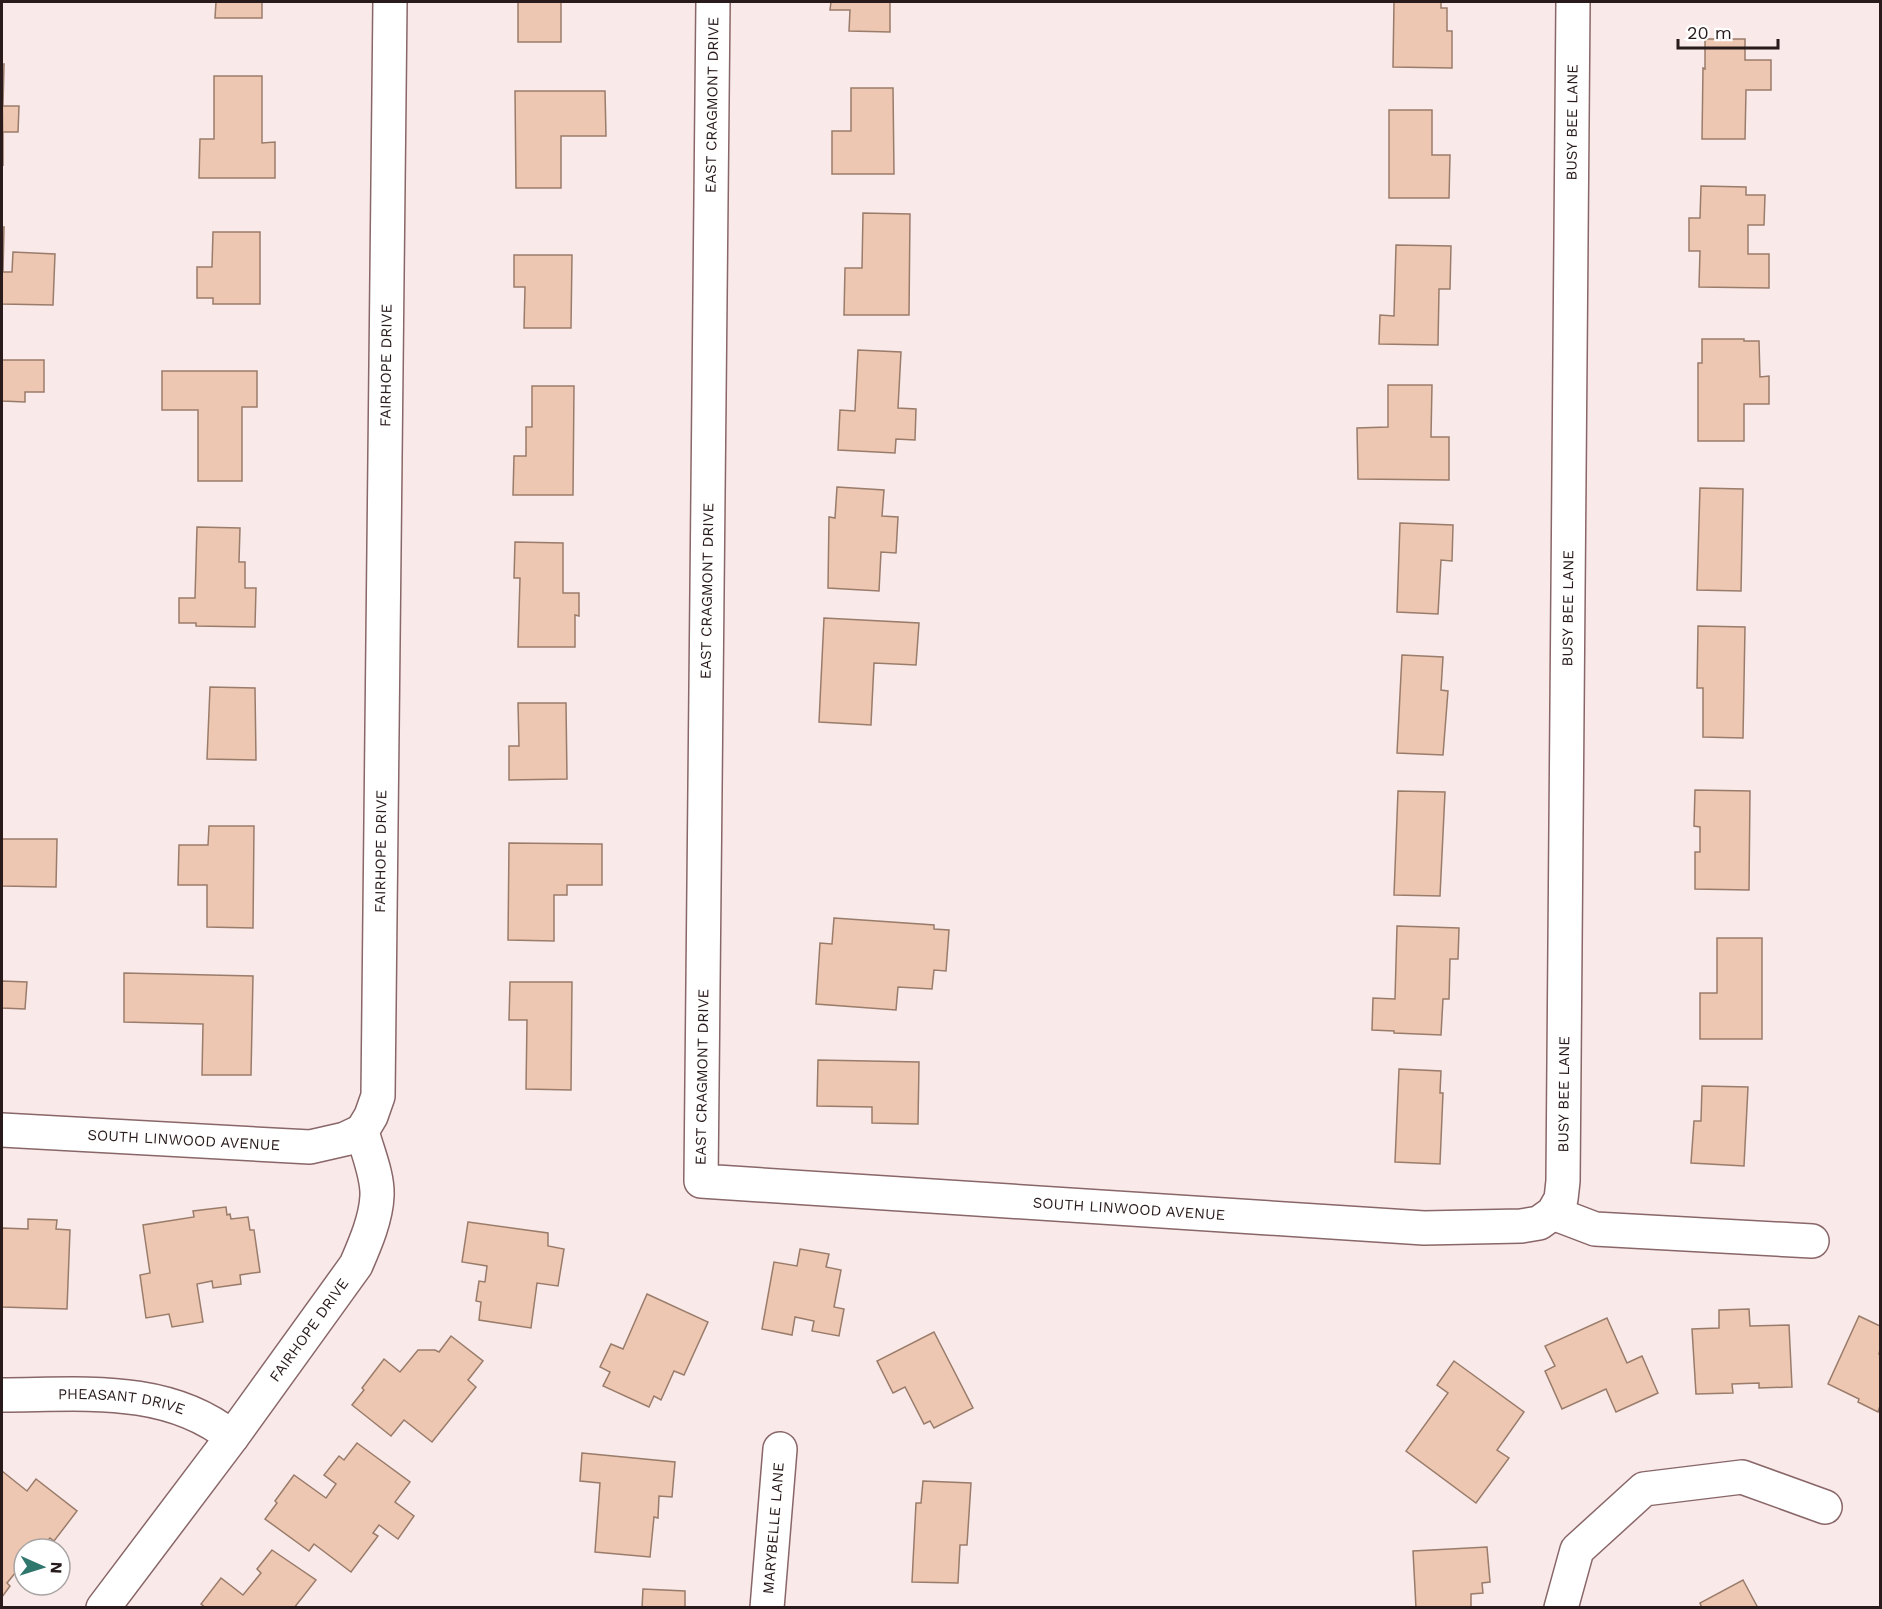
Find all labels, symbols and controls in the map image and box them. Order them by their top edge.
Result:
scale bar [1678,12,1778,50]
street label: EAST CRAGMONT DRIVE [701,17,723,193]
text: 20 m [1687,22,1732,43]
street label: BUSY BEE LANE [1562,64,1581,181]
street label: FAIRHOPE DRIVE [376,304,396,427]
street label: EAST CRAGMONT DRIVE [696,503,718,679]
street label: BUSY BEE LANE [1558,550,1577,667]
street label: FAIRHOPE DRIVE [371,790,390,913]
street label: EAST CRAGMONT DRIVE [691,989,713,1165]
street label: BUSY BEE LANE [1554,1036,1573,1153]
street label: SOUTH LINWOOD AVENUE [87,1126,280,1154]
street label: SOUTH LINWOOD AVENUE [1032,1194,1226,1224]
street label: FAIRHOPE DRIVE [266,1275,352,1385]
street label: PHEASANT DRIVE [58,1385,187,1418]
street label: MARYBELLE LANE [759,1462,788,1595]
north arrow [12,1537,72,1597]
text: N [47,1561,66,1574]

